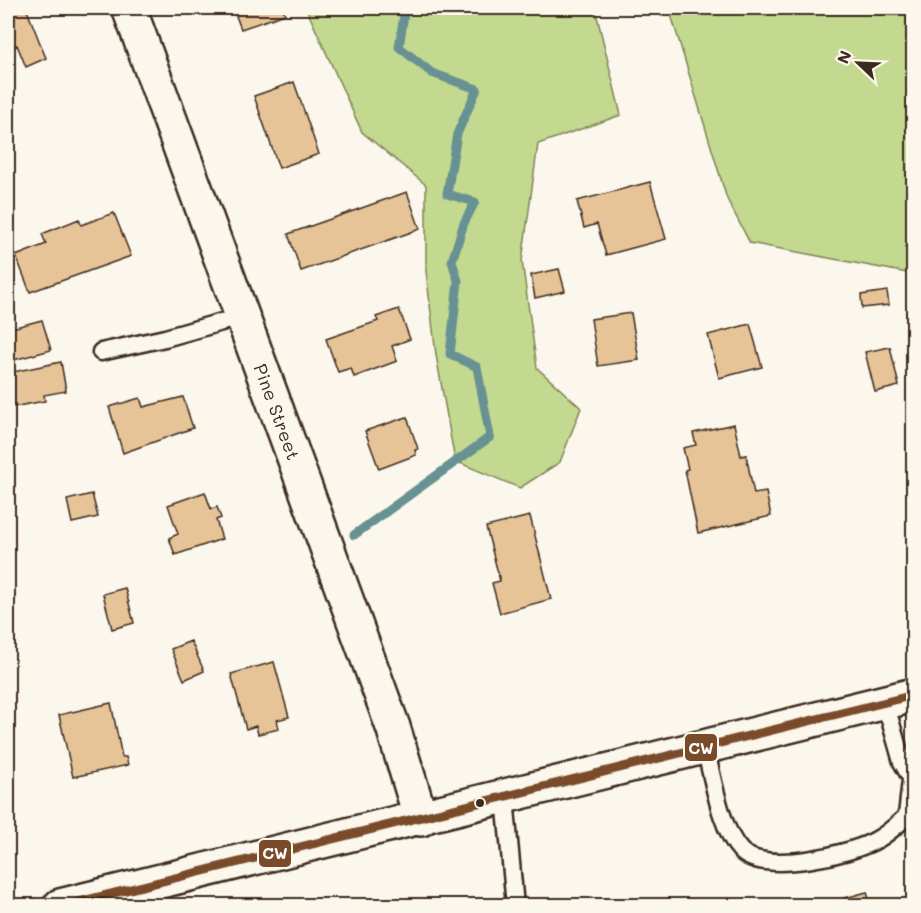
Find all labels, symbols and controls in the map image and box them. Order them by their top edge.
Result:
north arrow [828,33,888,93]
text: N [832,47,856,67]
street label: Pine Street [249,360,306,463]
line badge: CW [684,733,718,762]
text: CW [688,737,714,758]
unlabelled marker [474,797,486,809]
line badge: CW [258,839,292,868]
text: CW [262,842,288,863]

